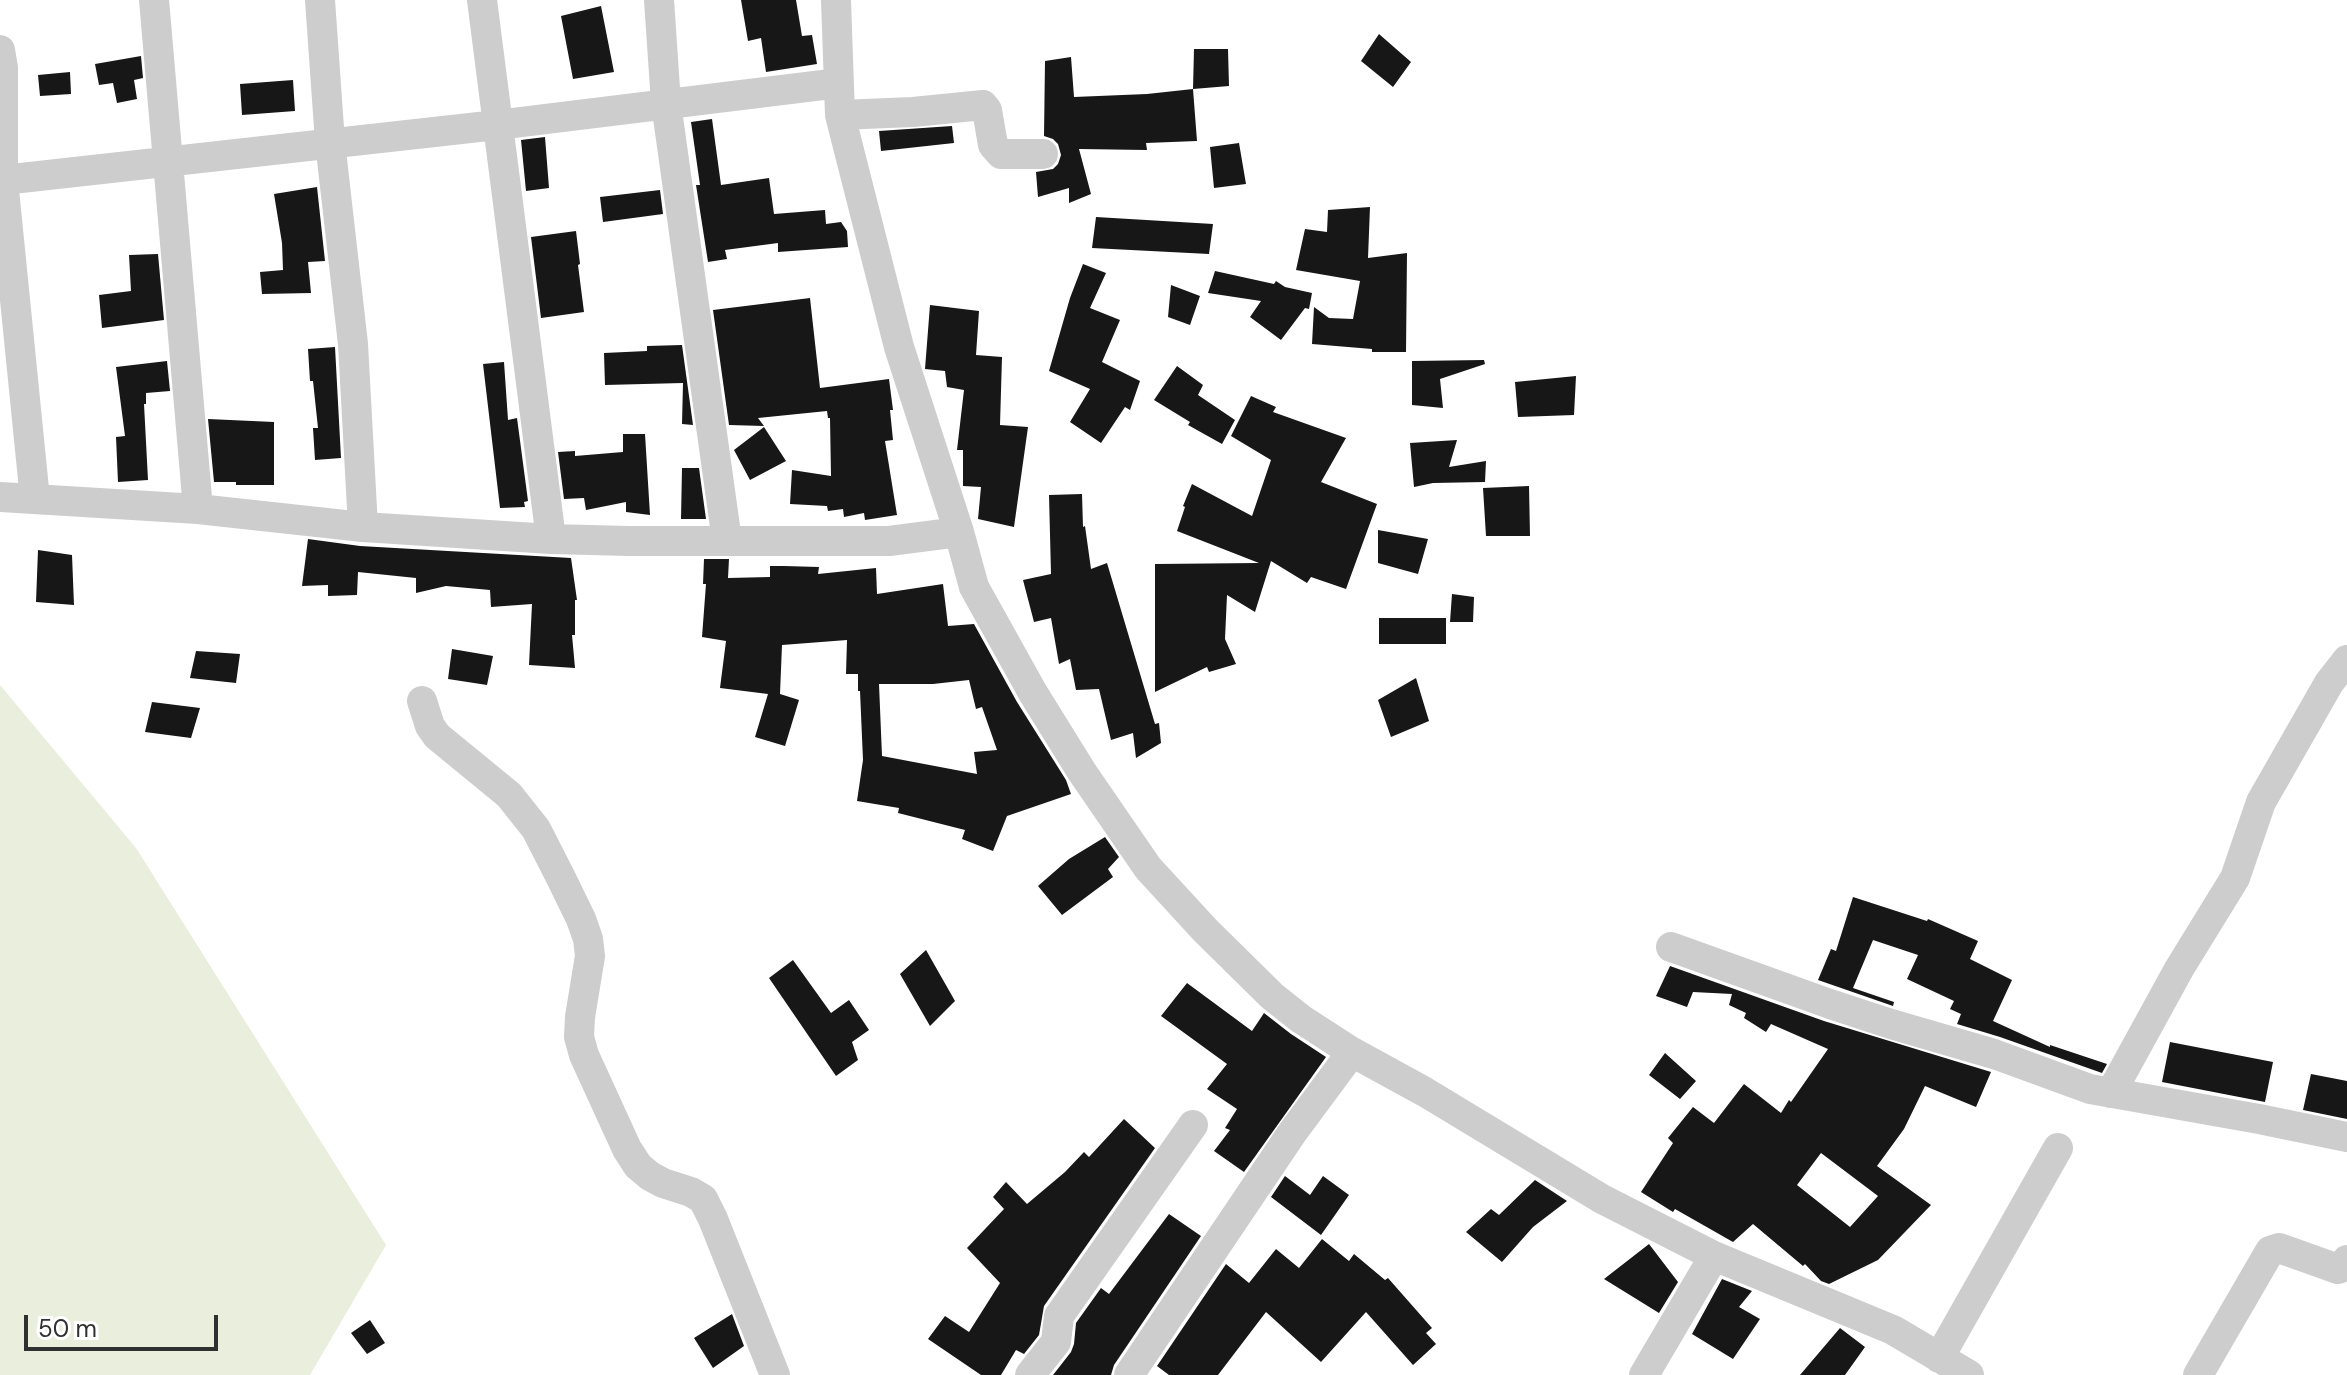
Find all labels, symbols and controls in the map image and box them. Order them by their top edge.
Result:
scale bar [28,1299,222,1349]
text: 50 m [38,1313,97,1344]

